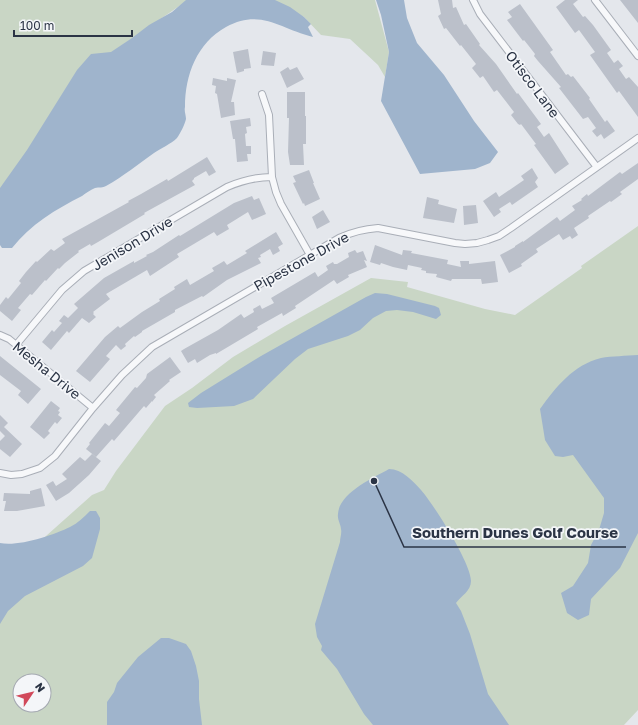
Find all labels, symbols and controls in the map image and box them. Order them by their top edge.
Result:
scale bar [14,12,132,38]
text: 100 m [20,18,54,33]
street label: Otisco Lane [502,47,564,121]
street label: Jenison Drive [89,212,175,274]
street label: Pipestone Drive [251,228,351,294]
street label: Mesha Drive [10,337,84,403]
callout: Southern Dunes Golf Course [404,520,626,547]
text: Southern Dunes Golf Course [412,523,618,541]
north arrow [12,673,52,713]
text: N [33,680,48,694]

